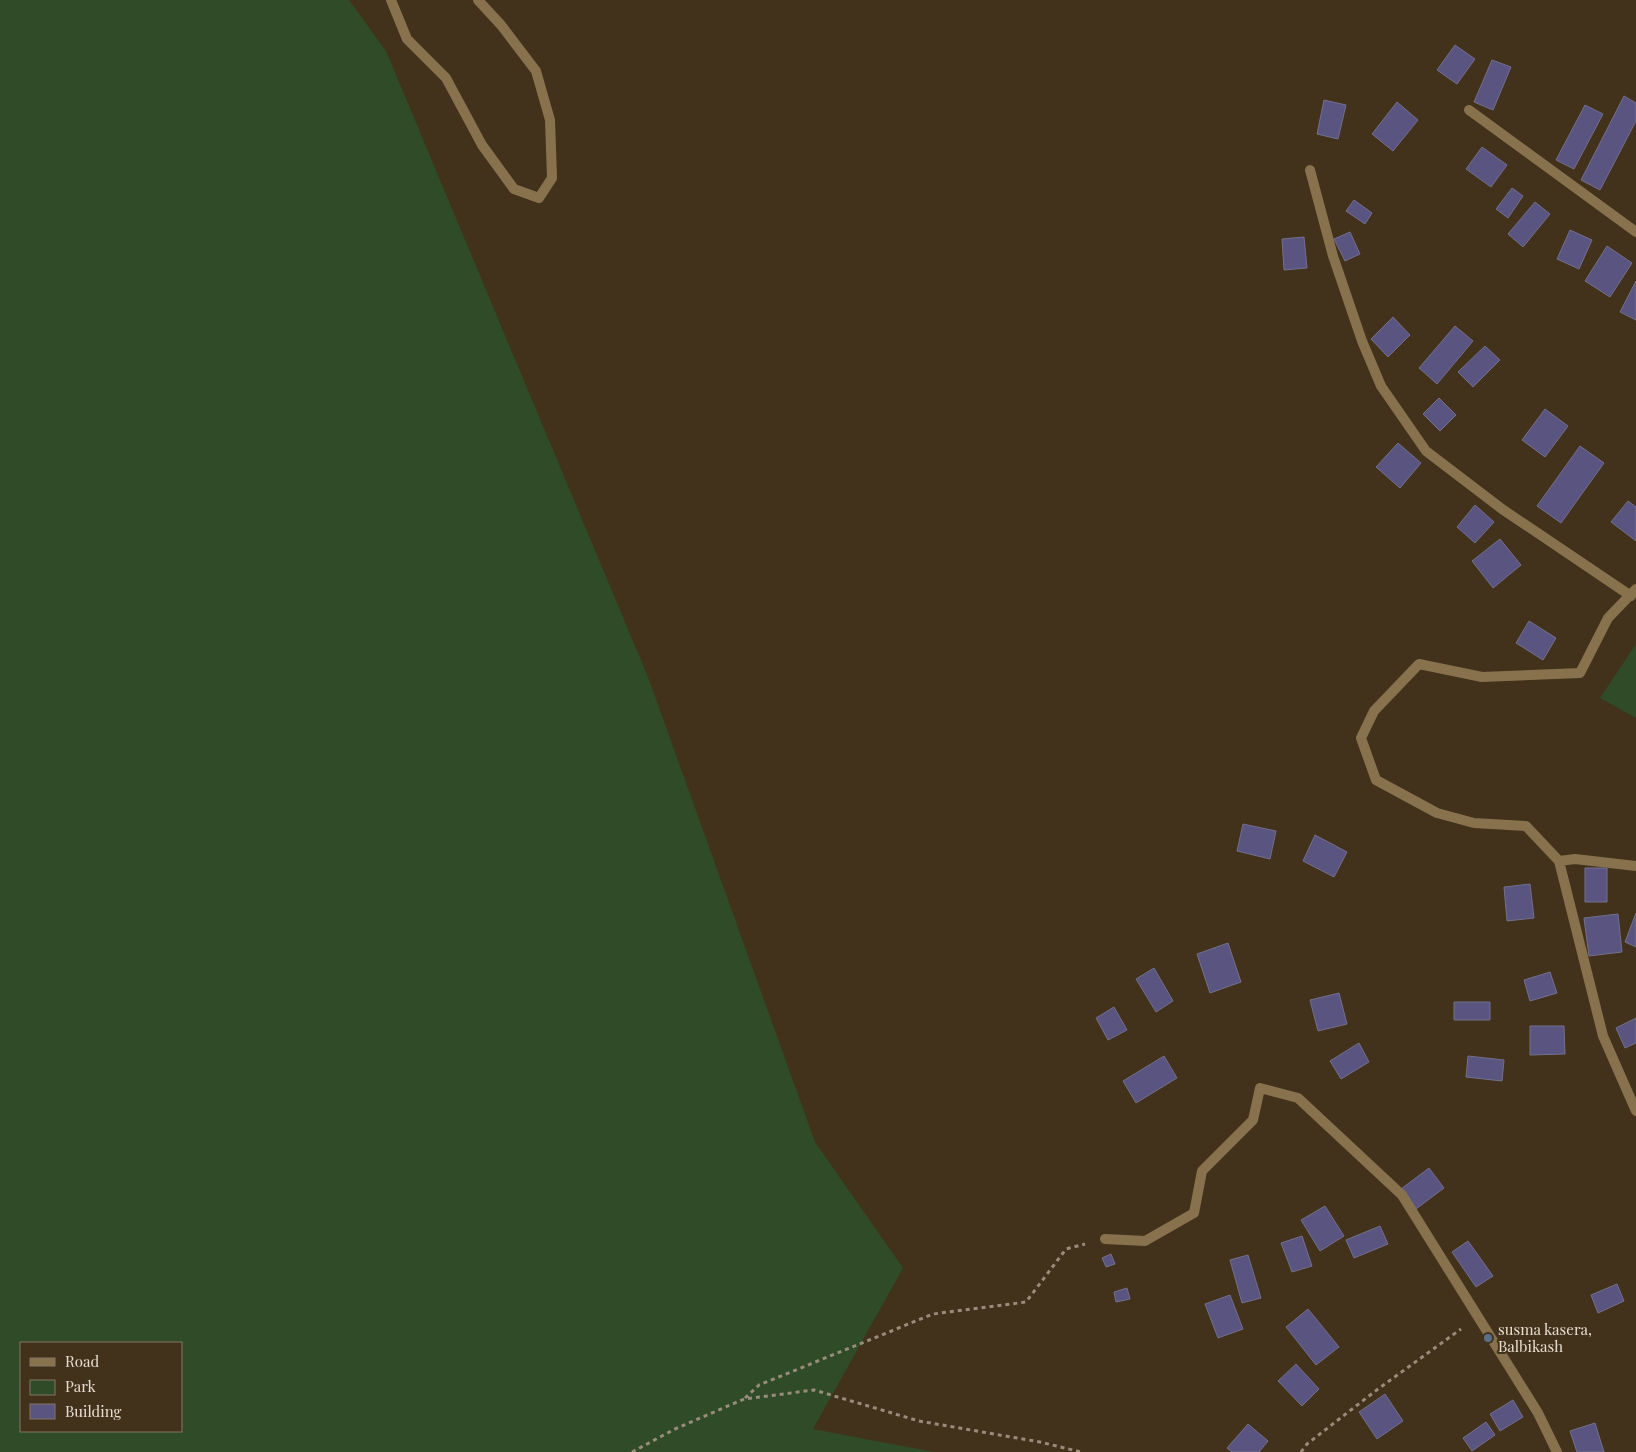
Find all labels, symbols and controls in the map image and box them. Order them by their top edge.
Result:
place label: susma kasera, Balbikash [1498,1319,1592,1356]
marker: susma kasera, Balbikash [1482,1332,1494,1344]
legend [20,1342,182,1432]
text: Road [65,1351,99,1371]
text: Park [65,1376,97,1396]
text: Building [65,1401,122,1421]

